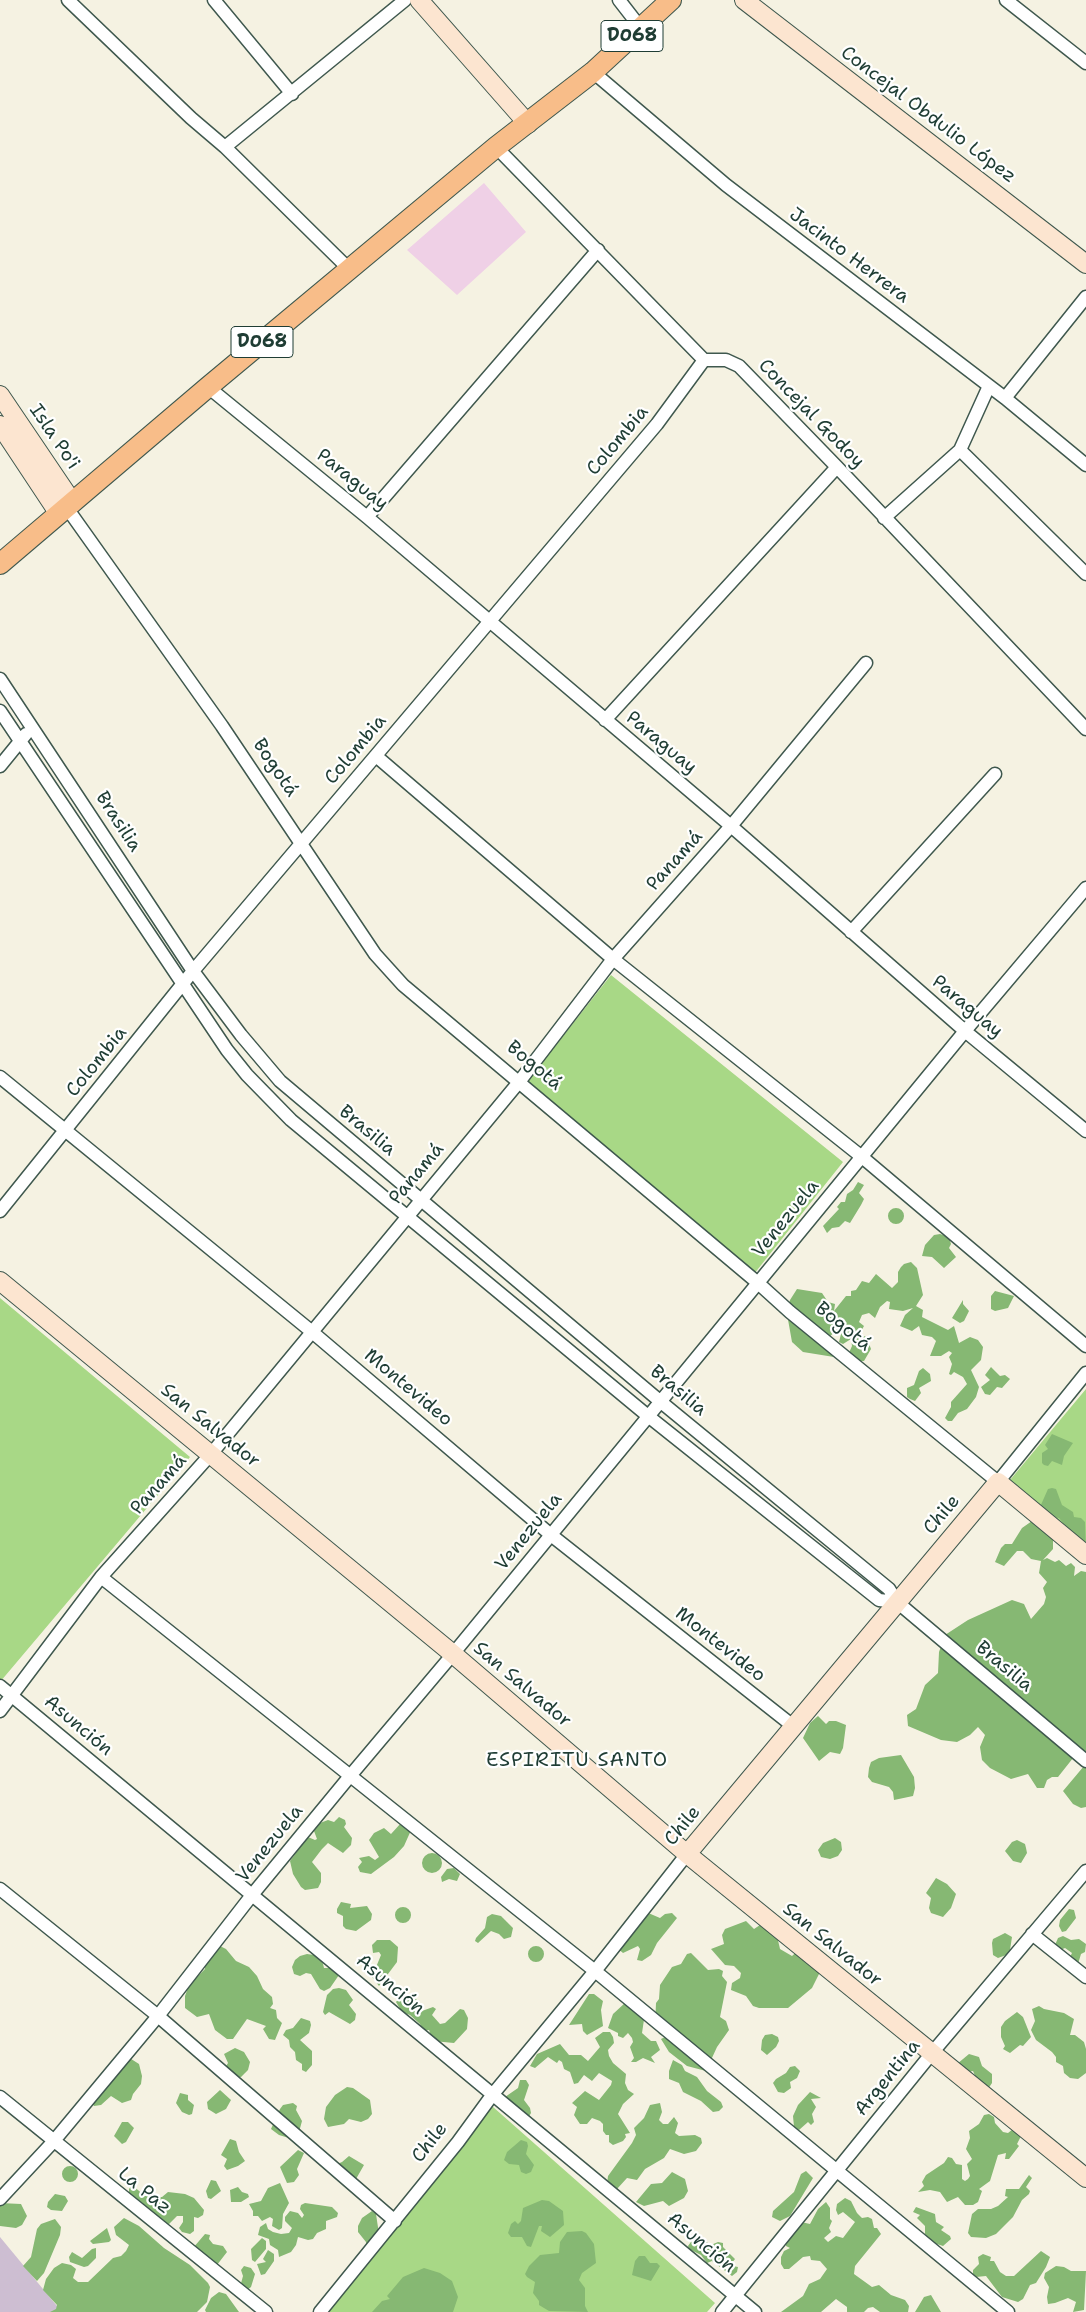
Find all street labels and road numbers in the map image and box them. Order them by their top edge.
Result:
road number: D068 [601,20,663,52]
street label: Concejal Obdulio López [836,42,1020,188]
street label: Jacinto Herrera [784,203,914,309]
road number: D068 [231,327,293,358]
street label: Concejal Godoy [753,355,869,473]
street label: Isla Po'i [24,400,84,474]
street label: Colombia [582,402,654,480]
street label: Paraguay [312,444,392,516]
street label: Paraguay [621,707,701,779]
street label: Colombia [320,711,392,789]
street label: Bogotá [247,735,303,801]
street label: Brasilia [90,788,146,856]
street label: Panamá [642,826,708,896]
street label: Paraguay [927,971,1007,1043]
street label: Colombia [62,1022,132,1102]
street label: Bogotá [502,1036,566,1096]
street label: Brasilia [334,1101,400,1161]
street label: Panamá [385,1139,449,1209]
street label: Venezuela [748,1175,824,1263]
street label: Bogotá [811,1298,875,1356]
street label: Montevideo [359,1344,457,1432]
street label: Brasilia [645,1361,711,1421]
street label: San Salvador [156,1379,264,1473]
street label: Panamá [126,1450,192,1520]
street label: Venezuela [491,1488,567,1576]
street label: Chile [919,1491,965,1539]
street label: Montevideo [670,1603,770,1687]
street label: San Salvador [468,1637,576,1733]
street label: Brasilia [971,1637,1037,1697]
street label: Asunción [39,1691,117,1761]
street label: Venezuela [232,1800,308,1888]
street label: Chile [660,1802,706,1850]
street label: San Salvador [778,1898,886,1992]
street label: Asunción [351,1950,429,2020]
street label: Argentina [850,2035,926,2121]
street label: Chile [407,2118,453,2168]
street label: La Paz [113,2163,175,2219]
street label: Asunción [662,2208,740,2278]

